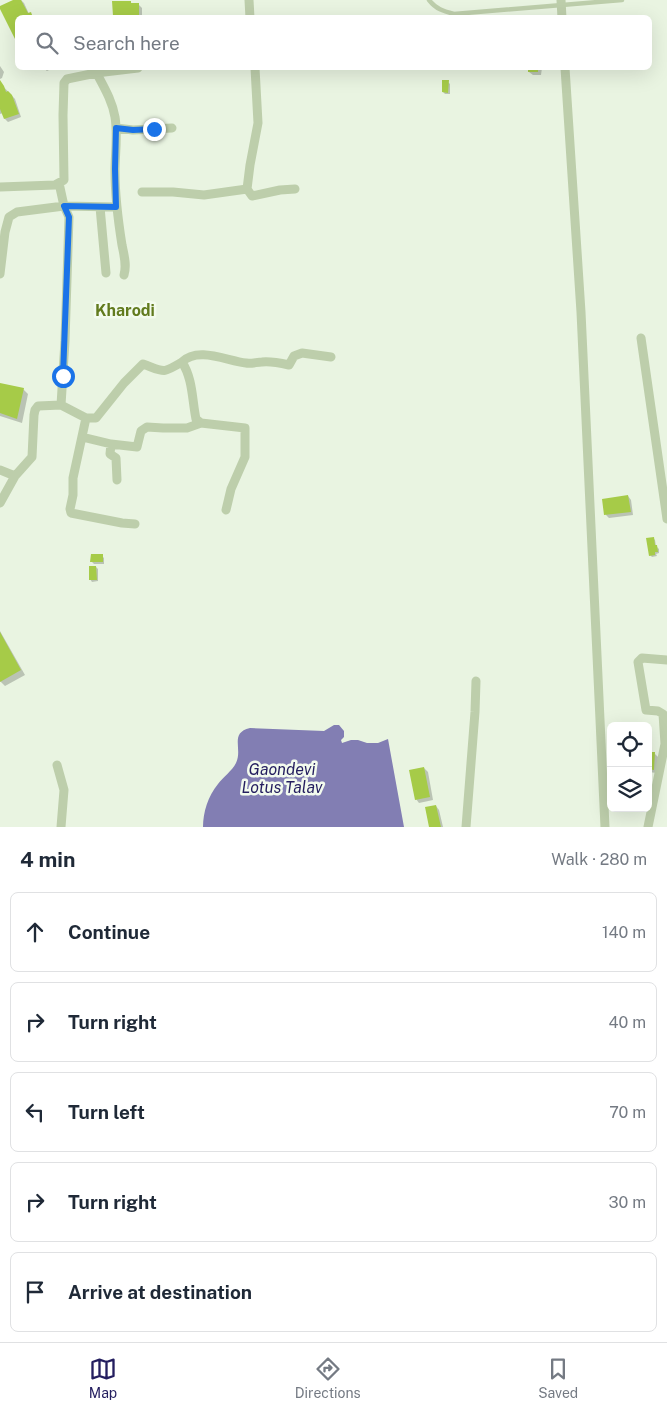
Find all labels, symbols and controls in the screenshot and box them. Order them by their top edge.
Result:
search box [15,15,652,70]
icon: search [33,29,61,57]
text: Search here [73,32,180,54]
route end [143,118,166,141]
district label: Kharodi [95,301,155,320]
route start [52,365,75,388]
map controls [607,722,652,812]
button: locate [607,722,652,767]
water label: Gaondevi Lotus Talav [242,760,323,797]
button: layers [607,767,652,812]
text: 4 min [20,847,75,872]
text: Walk · 280 m [551,850,647,869]
icon: ahead [21,918,49,946]
text: Continue [68,921,150,943]
text: 140 m [602,923,646,942]
icon: right [21,1008,49,1036]
text: Turn right [68,1011,157,1033]
text: 40 m [608,1013,646,1032]
icon: left [21,1098,49,1126]
text: Turn left [68,1101,145,1123]
text: 70 m [609,1103,646,1122]
icon: right [21,1188,49,1216]
text: Turn right [68,1191,157,1213]
text: 30 m [609,1193,646,1212]
icon: arrive [21,1278,49,1306]
text: Arrive at destination [68,1281,252,1303]
tab: Map [89,1355,117,1401]
tab: Directions [295,1355,361,1401]
tab: Saved [538,1355,578,1401]

